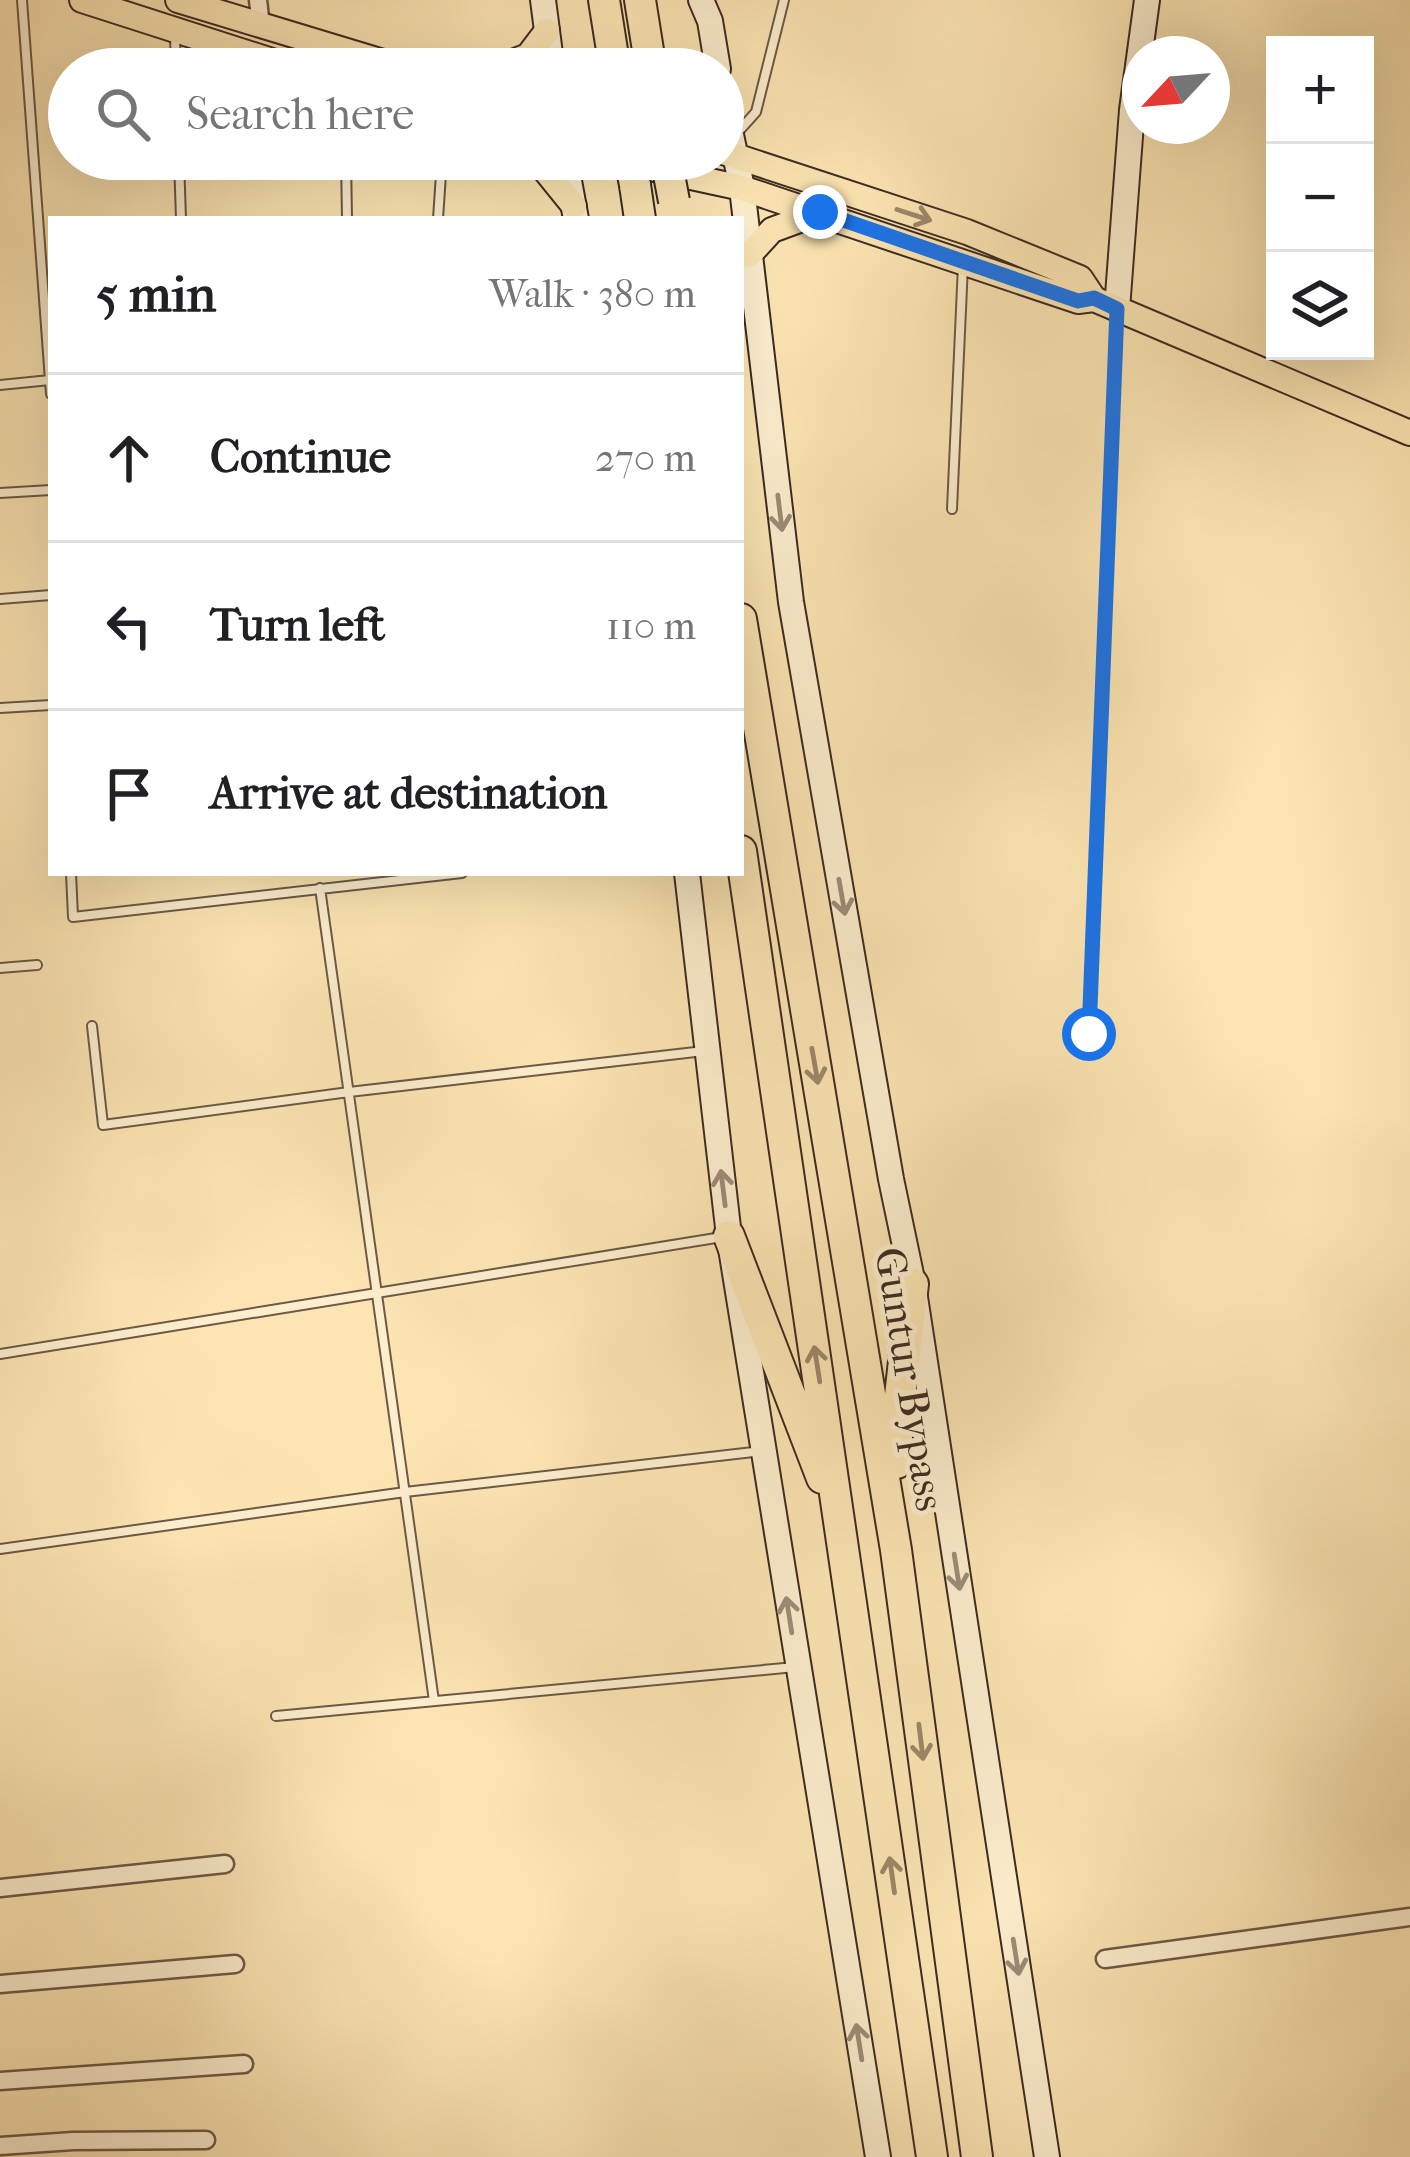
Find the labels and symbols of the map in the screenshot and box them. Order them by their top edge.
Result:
north arrow [1122,36,1230,144]
route end [793,185,847,239]
one-way arrow [894,205,932,227]
one-way arrow [770,492,792,531]
one-way arrow [832,877,855,916]
route start [1062,1007,1116,1061]
one-way arrow [805,1045,828,1084]
one-way arrow [712,1169,734,1208]
street label: Guntur Bypass [865,1244,955,1514]
one-way arrow [805,1346,828,1385]
one-way arrow [946,1551,969,1590]
one-way arrow [776,1597,799,1636]
one-way arrow [910,1722,933,1761]
one-way arrow [880,1856,903,1895]
one-way arrow [1005,1937,1028,1976]
one-way arrow [846,2023,869,2062]

